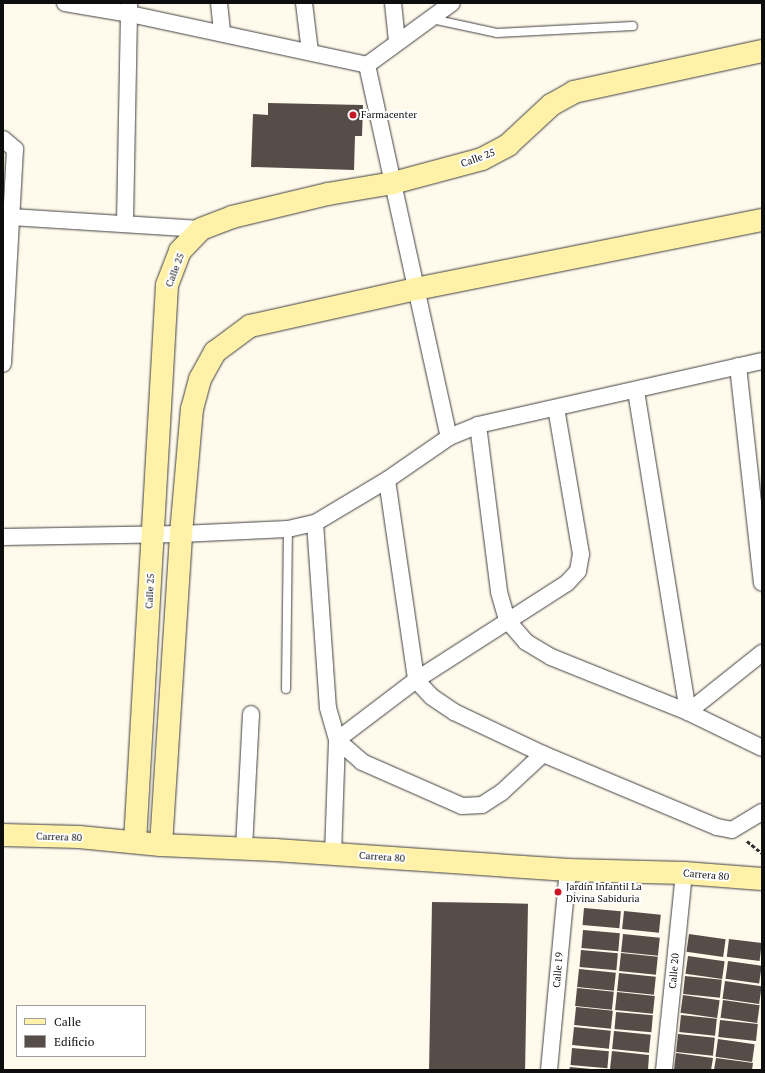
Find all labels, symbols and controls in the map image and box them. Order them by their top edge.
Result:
place label: Farmacenter [361,109,417,121]
marker: Farmacenter [348,110,358,120]
street label: Calle 25 [459,146,497,170]
street label: Calle 25 [163,251,187,289]
street label: Calle 25 [143,573,157,609]
street label: Carrera 80 [36,830,82,844]
street label: Carrera 80 [359,849,405,865]
street label: Carrera 80 [682,867,730,883]
place label: Jardín Infantil La Divina Sabiduria [566,880,642,904]
marker: Jardín Infantil La Divina Sabiduria [553,887,563,897]
street label: Calle 19 [550,952,566,988]
street label: Calle 20 [666,953,682,989]
legend [16,1005,146,1057]
text: Calle [54,1014,81,1029]
text: Edificio [54,1034,94,1049]

